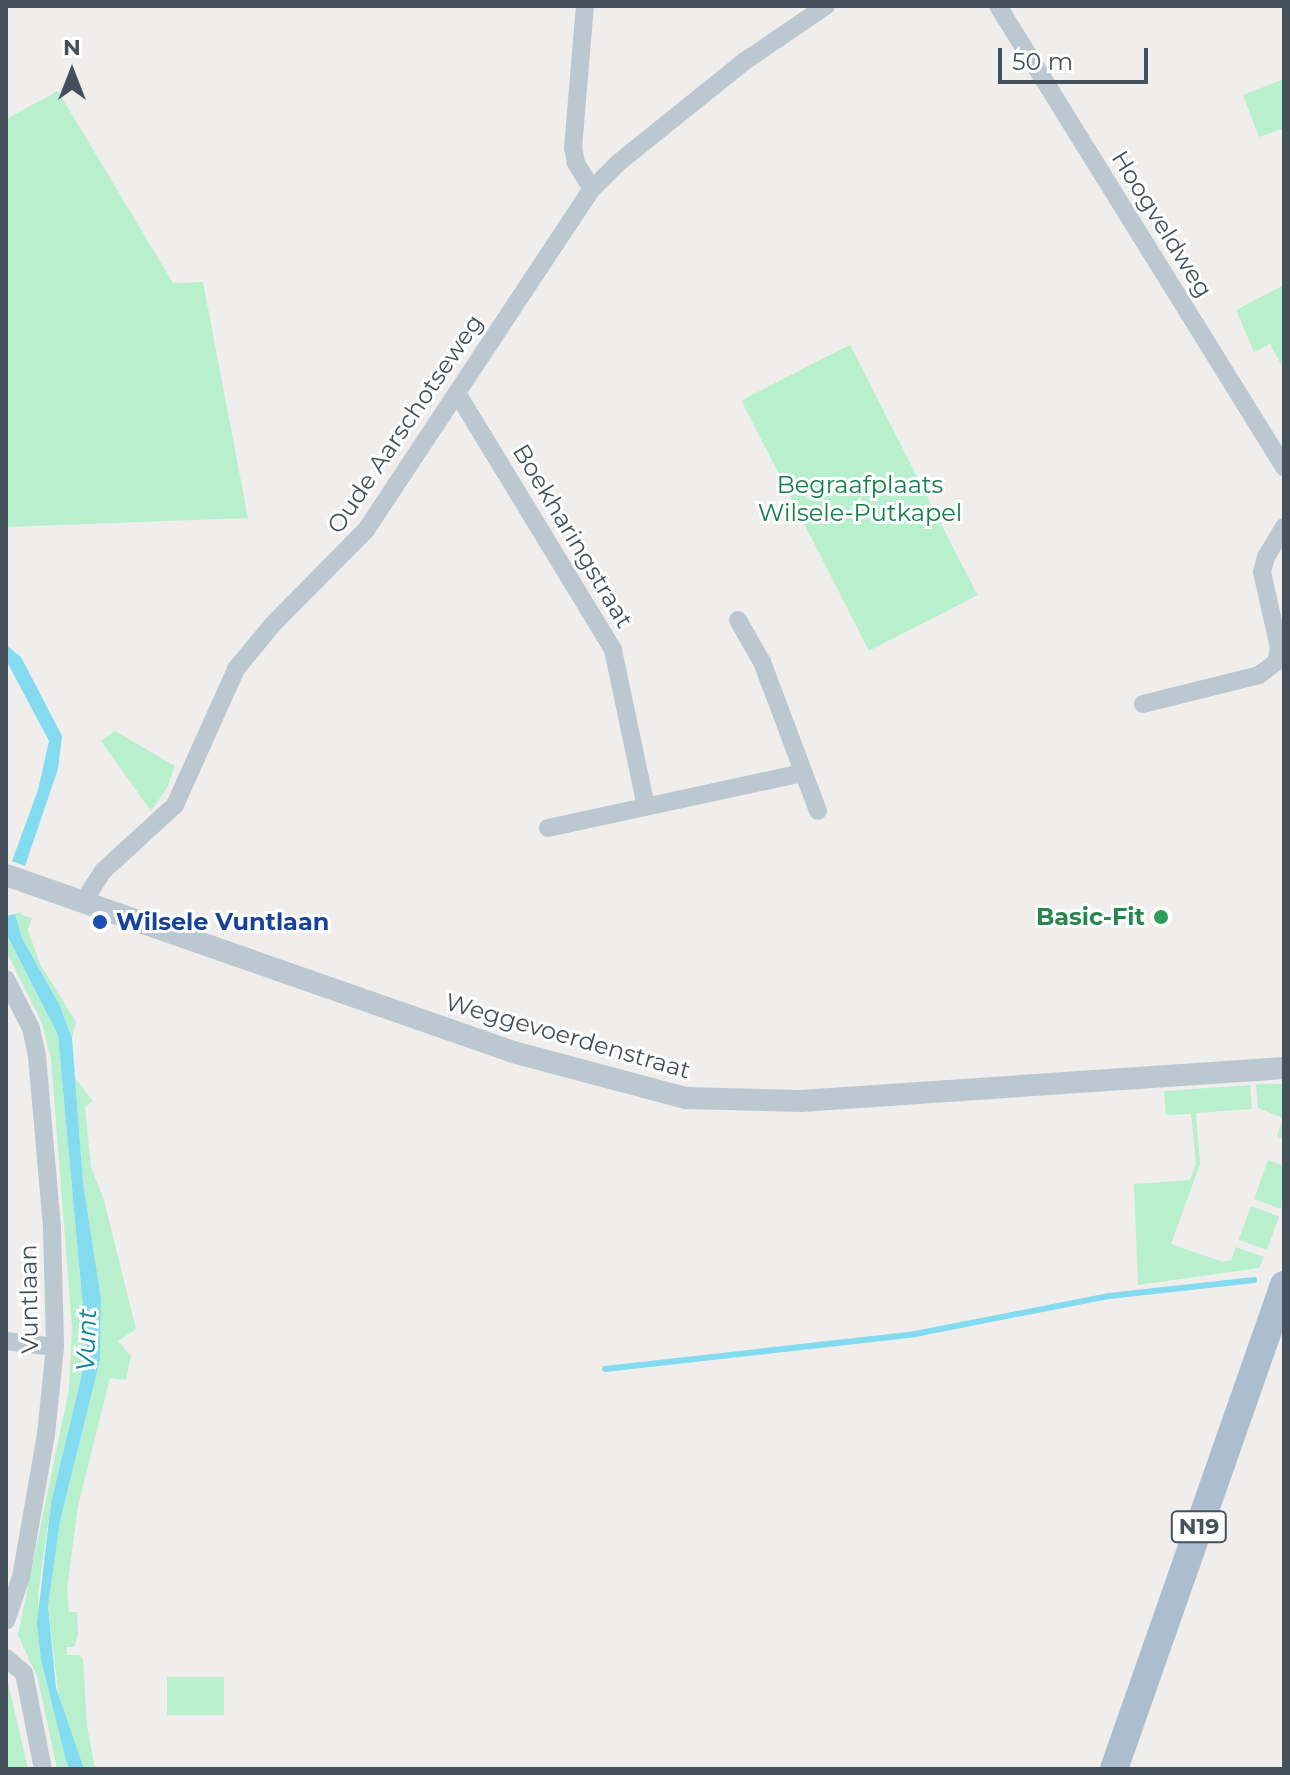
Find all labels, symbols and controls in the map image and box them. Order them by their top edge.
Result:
north arrow [32,32,112,112]
scale bar [1002,32,1152,82]
text: N [63,34,81,61]
text: 50 m [1012,47,1073,76]
street label: Hoogveldweg [1105,145,1219,303]
street label: Oude Aarschotseweg [321,309,489,539]
street label: Boekharingstraat [507,439,639,633]
park label: Begraafplaats Wilsele-Putkapel [758,471,962,527]
place label: Basic-Fit [1036,903,1145,931]
place label: Wilsele Vuntlaan [116,908,329,936]
marker: Basic-Fit [1152,908,1170,926]
marker: Wilsele Vuntlaan [91,913,109,931]
street label: Weggevoerdenstraat [442,987,694,1085]
street label: Vuntlaan [14,1244,44,1354]
water label: Vunt [70,1308,104,1372]
road number: N19 [1169,1509,1229,1545]

